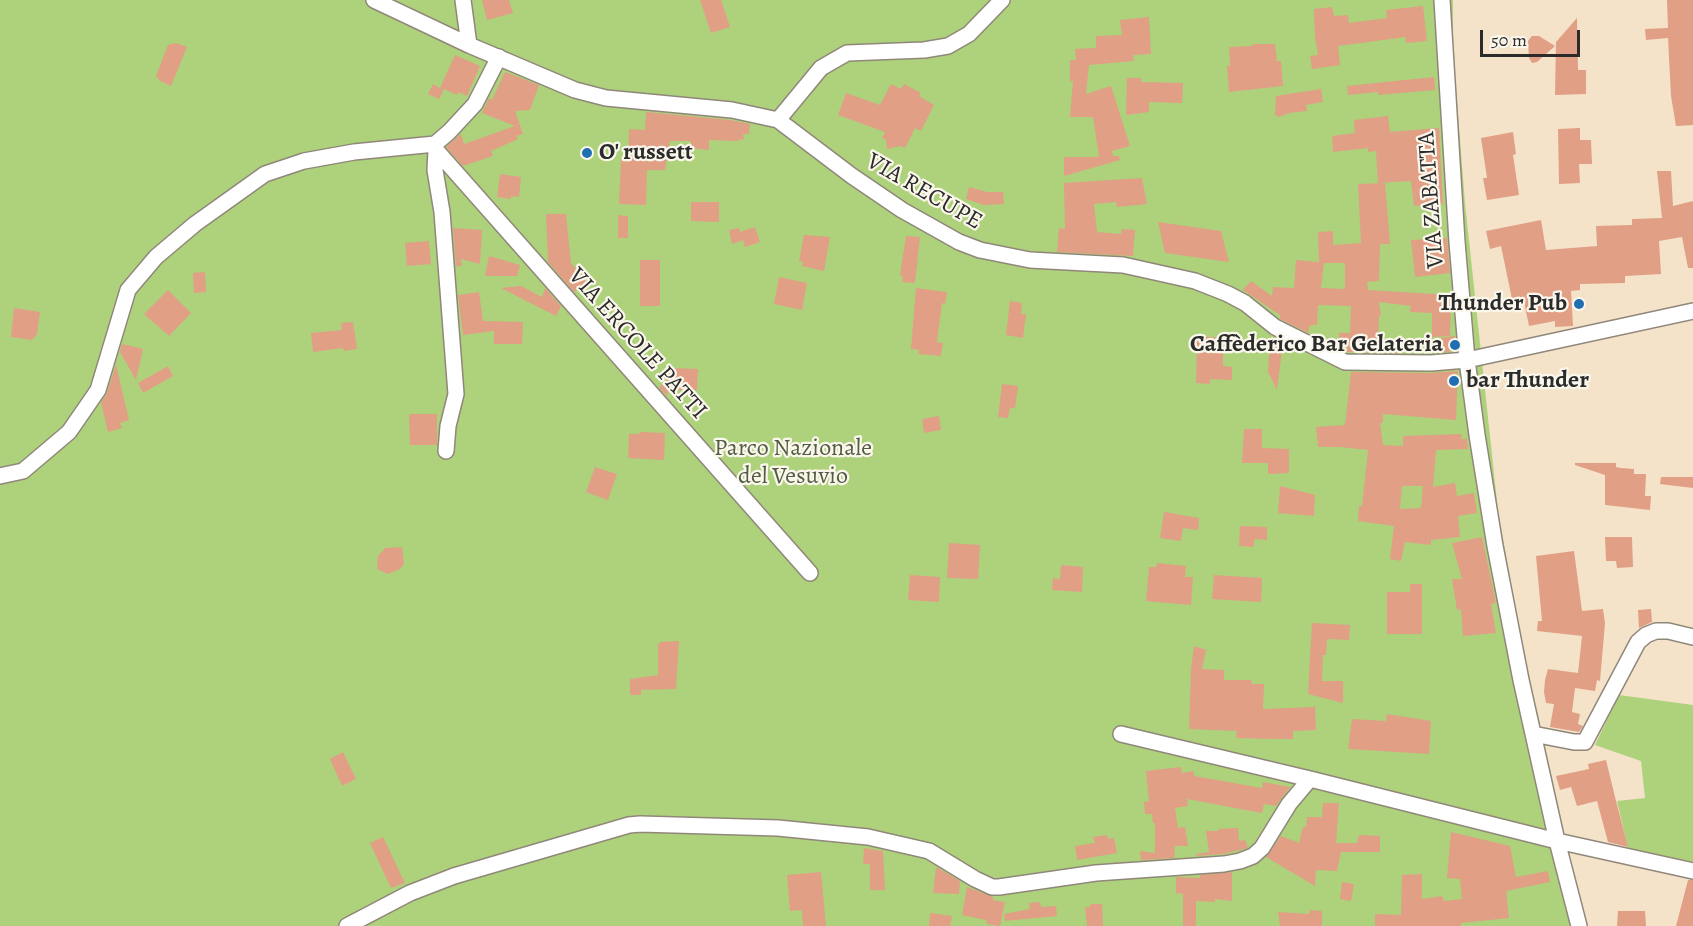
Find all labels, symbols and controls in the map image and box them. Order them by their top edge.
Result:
scale bar [1483,18,1584,56]
text: 50 m [1491,28,1527,52]
street label: VIA ZABATTA [1413,131,1451,269]
place label: O' russett [599,139,693,167]
marker: O' russett [580,146,594,160]
street label: VIA RECUPE [861,147,987,237]
street label: VIA ERCOLE PATTI [562,262,712,426]
place label: Thunder Pub [1439,290,1567,318]
marker: Thunder Pub [1572,297,1586,311]
place label: Caffèderico Bar Gelateria [1190,331,1443,359]
marker: Caffèderico Bar Gelateria [1448,338,1462,352]
place label: bar Thunder [1466,367,1589,395]
marker: bar Thunder [1447,374,1461,388]
park label: Parco Nazionale del Vesuvio [714,435,872,491]

